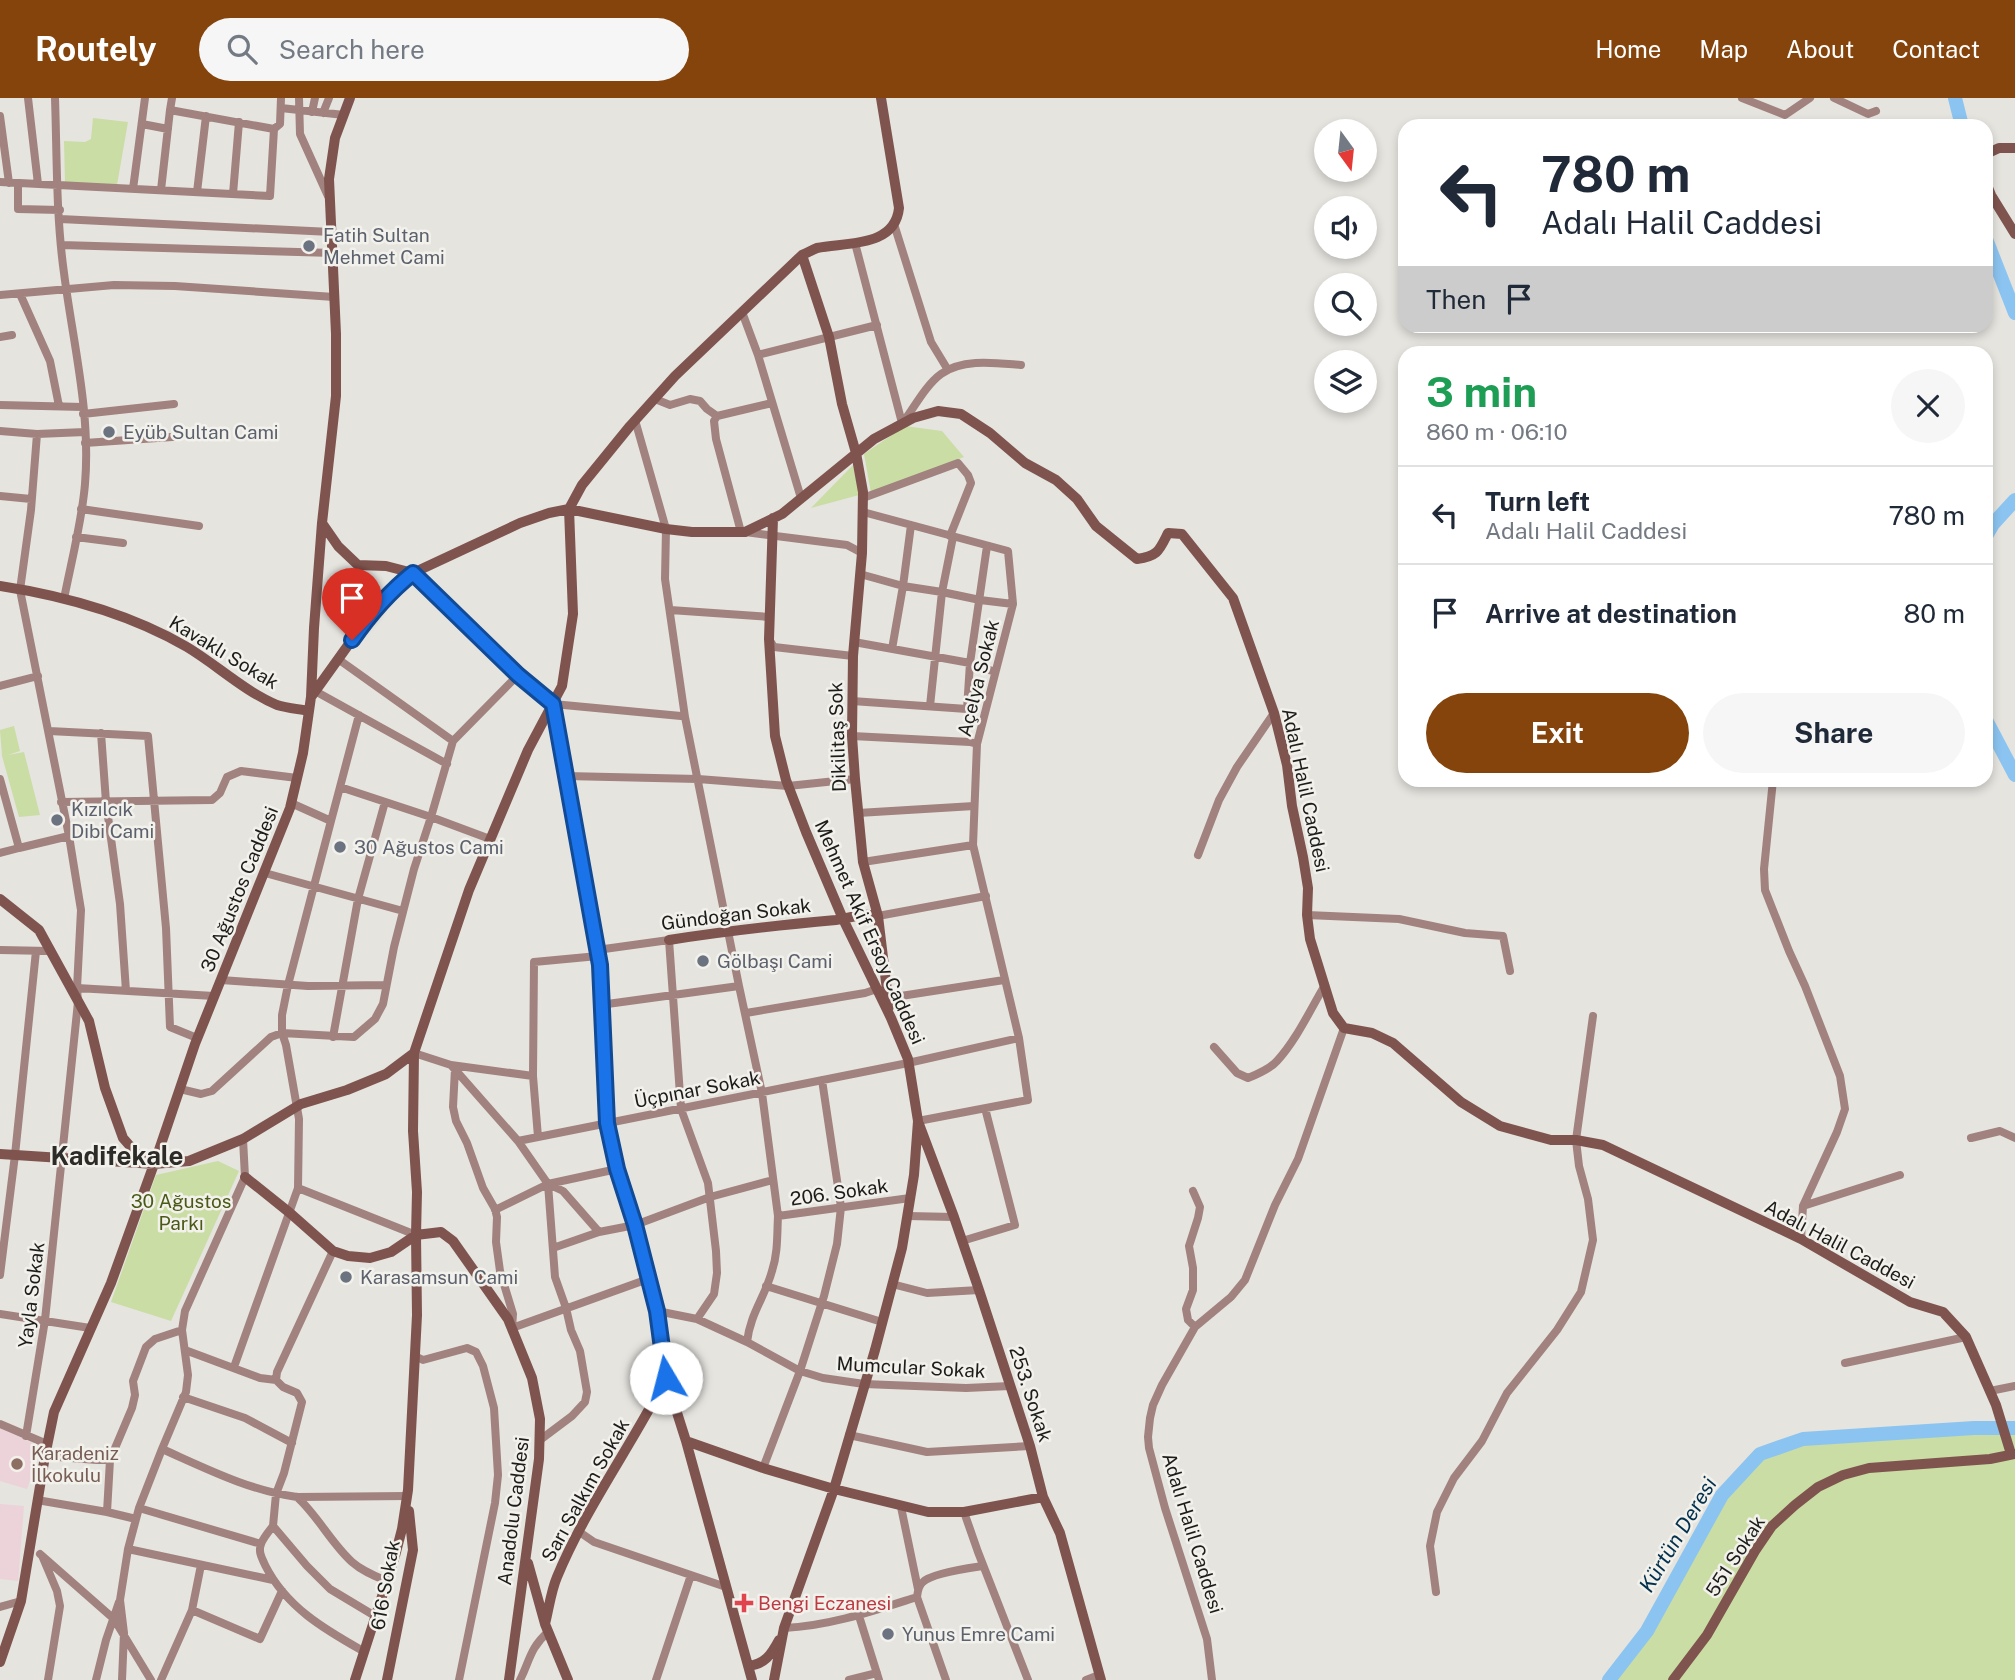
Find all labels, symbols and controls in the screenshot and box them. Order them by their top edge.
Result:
search box [199,18,689,81]
text: Routely [35,30,157,68]
icon: search [223,30,261,68]
text: Search here [279,34,425,65]
text: Home [1595,35,1661,63]
text: Map [1699,35,1748,63]
text: About [1786,35,1854,63]
text: Contact [1892,35,1980,63]
north arrow [1314,119,1377,182]
map controls [1314,119,1377,413]
text: 780 m [1541,145,1690,203]
icon: left [1426,147,1517,238]
button: sound [1314,196,1377,259]
text: Adalı Halil Caddesi [1541,204,1822,241]
place label: Fatih Sultan Mehmet Cami [323,224,445,268]
marker: Fatih Sultan Mehmet Cami [301,238,317,254]
button: search [1314,273,1377,336]
icon: arrive [1500,280,1538,318]
text: Then [1426,284,1486,315]
button: layers [1314,350,1377,413]
text: 3 min [1426,367,1537,416]
button: close [1891,369,1965,443]
text: 860 m · 06:10 [1426,418,1568,445]
place label: Eyüb Sultan Cami [123,421,279,443]
marker: Eyüb Sultan Cami [101,424,117,440]
text: Turn left [1485,486,1590,517]
icon: left [1426,496,1464,534]
text: 780 m [1889,500,1965,531]
text: Adalı Halil Caddesi [1485,517,1687,544]
pin [322,568,382,640]
icon: arrive [333,579,371,617]
icon: arrive [1426,594,1464,632]
text: Arrive at destination [1485,598,1737,629]
text: 80 m [1904,598,1965,629]
street label: Kavaklı Sokak [165,611,283,693]
street label: Açelya Sokak [953,617,1003,739]
street label: Dikilitaş Sok [824,681,850,792]
button: Exit [1426,693,1689,773]
button: Share [1703,693,1965,773]
street label: Adalı Halil Caddesi [1278,706,1334,874]
place label: Kızılcık Dibi Cami [71,798,154,842]
street label: 30 Ağustos Caddesi [196,803,282,975]
marker: Kızılcık Dibi Cami [49,812,65,828]
street label: Mehmet Akif Ersoy Caddesi [810,816,930,1048]
place label: 30 Ağustos Cami [354,836,504,858]
marker: 30 Ağustos Cami [332,839,348,855]
street label: Gündoğan Sokak [660,894,812,934]
place label: Gölbaşı Cami [717,950,832,972]
marker: Gölbaşı Cami [695,953,711,969]
street label: Üçpınar Sokak [632,1066,762,1112]
district label: Kadifekale [50,1140,184,1171]
street label: 206. Sokak [789,1174,890,1210]
park label: 30 Ağustos Parkı [131,1190,231,1234]
street label: Adalı Halil Caddesi [1761,1195,1919,1293]
street label: Yayla Sokak [14,1240,48,1349]
place label: Karasamsun Cami [360,1266,518,1288]
marker: Karasamsun Cami [338,1269,354,1285]
position arrow [629,1341,703,1415]
street label: 253. Sokak [1005,1343,1057,1445]
street label: Mumcular Sokak [836,1352,986,1382]
street label: Sarı Salkım Sokak [537,1414,634,1565]
street label: Anadolu Caddesi [493,1436,533,1586]
place label: Karadeniz İlkokulu [31,1442,119,1486]
street label: Adalı Halil Caddesi [1158,1450,1228,1616]
marker: Karadeniz İlkokulu [9,1456,25,1472]
water label: Kürtün Deresi [1634,1473,1722,1597]
street label: 551 Sokak [1701,1511,1769,1600]
street label: 616 Sokak [366,1538,404,1632]
place label: Bengi Eczanesi [758,1592,891,1614]
marker: Bengi Eczanesi [736,1595,752,1611]
place label: Yunus Emre Cami [902,1623,1055,1645]
marker: Yunus Emre Cami [880,1626,896,1642]

